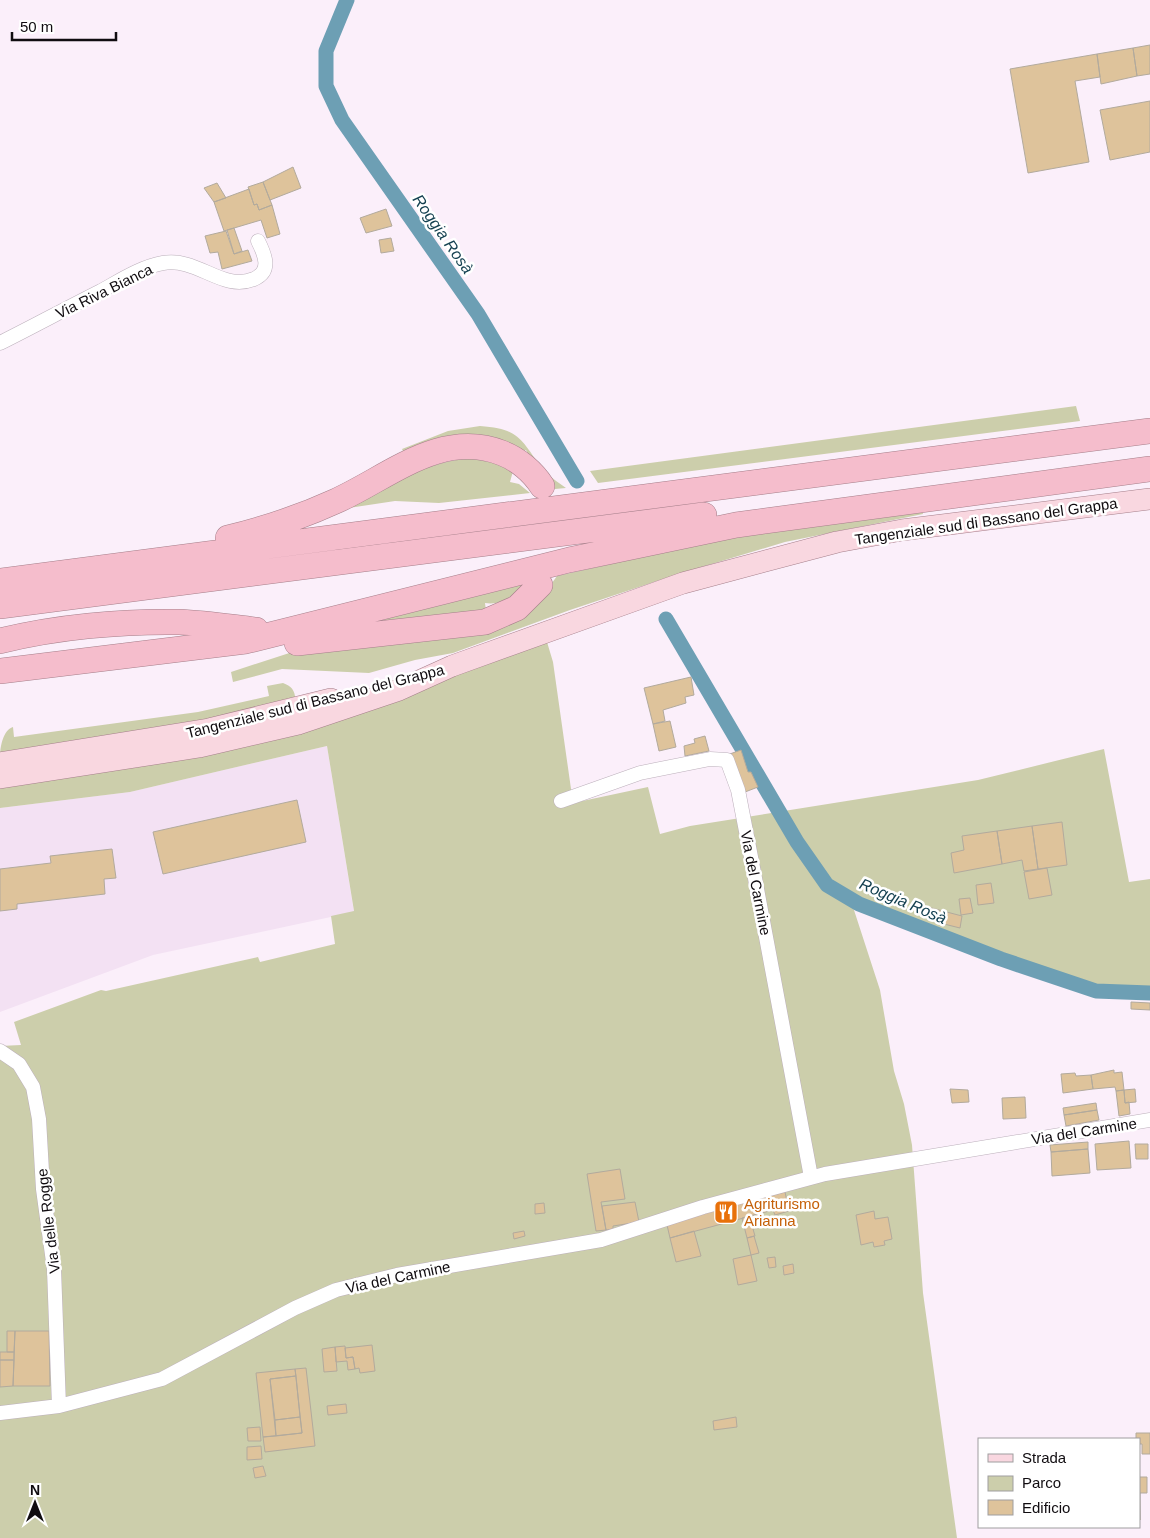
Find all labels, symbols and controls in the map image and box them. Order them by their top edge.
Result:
scale bar [12,10,116,42]
text: 50 m [20,18,53,35]
water label: Roggia Rosà [410,191,477,277]
street label: Via Riva Bianca [53,260,156,322]
street label: Tangenziale sud di Bassano del Grappa [854,494,1119,548]
street label: Tangenziale sud di Bassano del Grappa [184,661,446,741]
street label: Via del Carmine [738,829,774,937]
water label: Roggia Rosà [857,875,949,927]
street label: Via del Carmine [1030,1114,1138,1148]
street label: Via delle Rogge [33,1168,63,1274]
place label: Agriturismo Arianna [744,1195,820,1229]
restaurant icon: Agriturismo Arianna [713,1199,739,1225]
street label: Via del Carmine [344,1258,452,1296]
legend [978,1438,1140,1528]
text: Strada [1022,1449,1067,1466]
text: Parco [1022,1474,1061,1491]
north arrow [10,1478,60,1528]
text: N [30,1482,40,1498]
text: Edificio [1022,1499,1070,1516]

